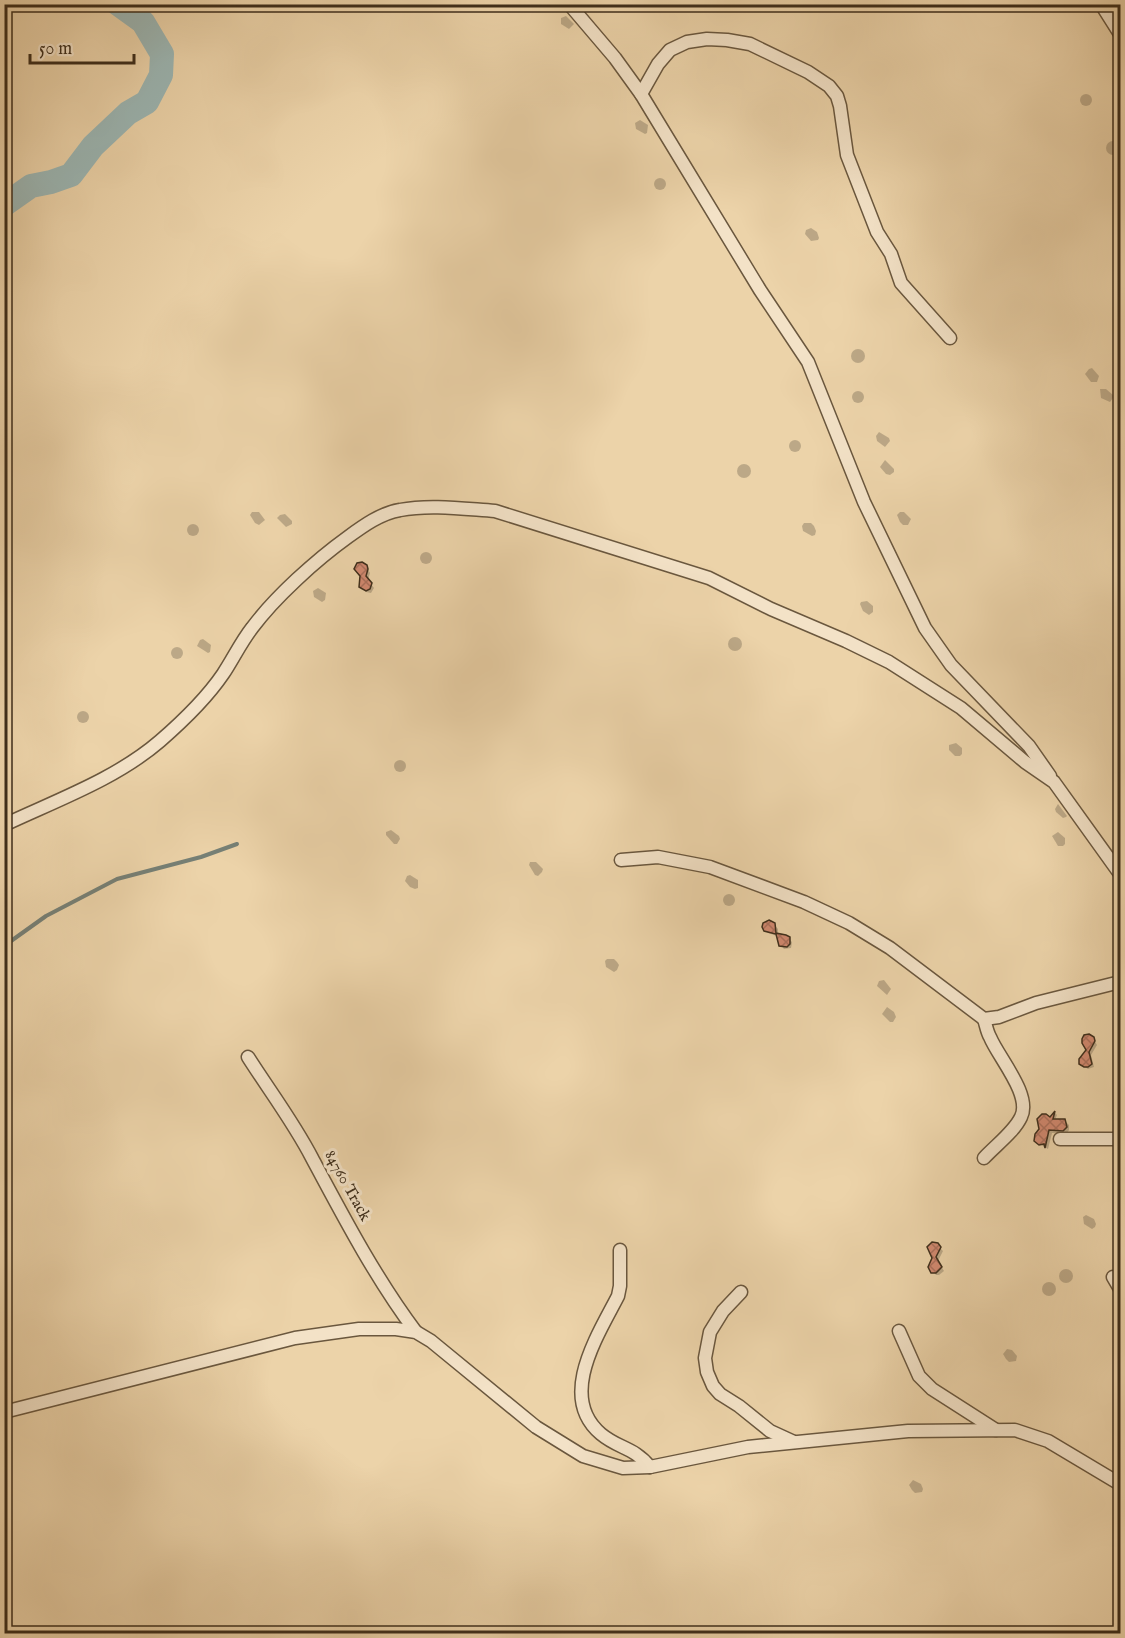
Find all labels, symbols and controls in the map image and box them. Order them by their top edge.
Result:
scale bar [30,27,134,65]
text: 50 m [39,38,72,61]
street label: 84760 Track [319,1147,375,1225]

